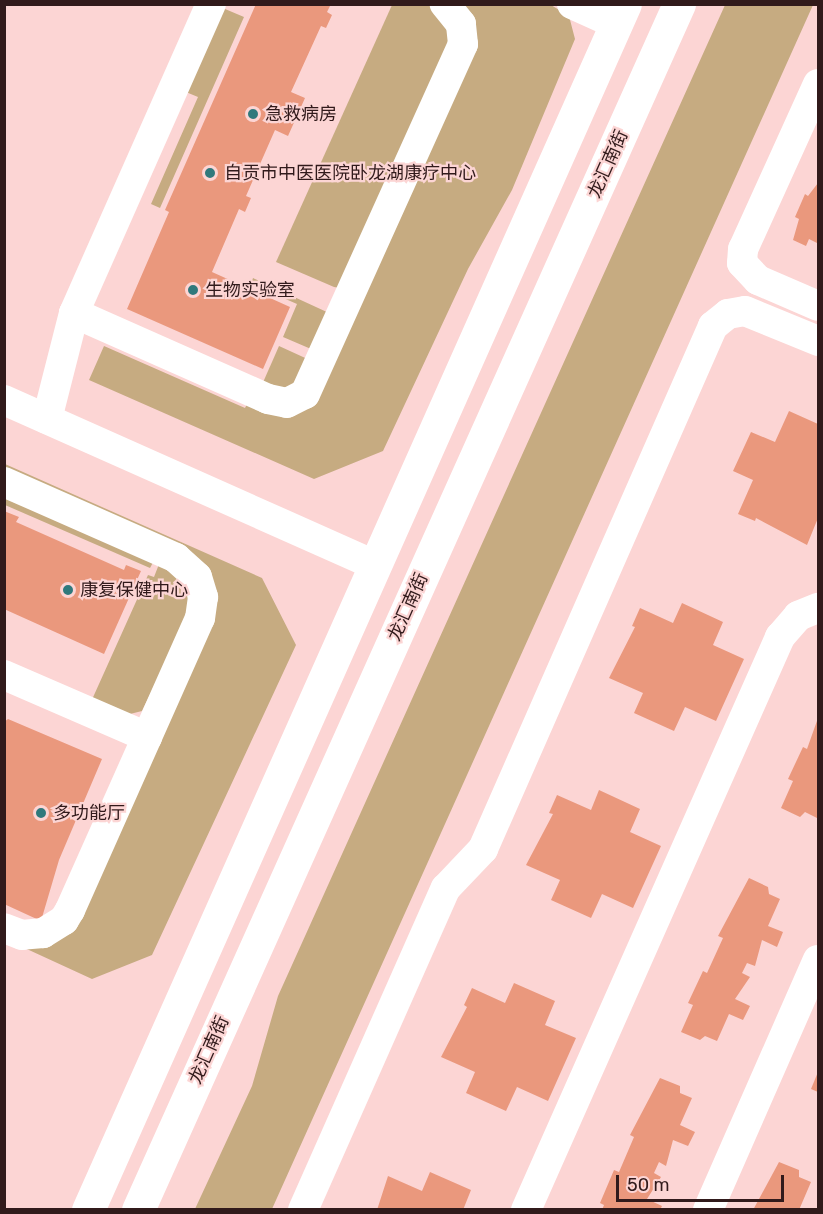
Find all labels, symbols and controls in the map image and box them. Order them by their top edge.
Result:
place label: 急救病房 [265,103,337,125]
marker: 急救病房 [246,107,260,121]
street label: 龙汇南街 [583,127,633,201]
place label: 自贡市中医医院卧龙湖康疗中心 [224,162,476,184]
marker: 自贡市中医医院卧龙湖康疗中心 [201,164,219,182]
place label: 生物实验室 [205,279,295,301]
marker: 生物实验室 [186,283,200,297]
street label: 龙汇南街 [383,570,433,644]
place label: 康复保健中心 [80,579,188,601]
marker: 康复保健中心 [61,583,75,597]
place label: 多功能厅 [53,802,125,824]
marker: 多功能厅 [34,806,48,820]
street label: 龙汇南街 [184,1013,234,1087]
scale bar [619,1163,787,1201]
text: 50 m [627,1174,670,1196]

